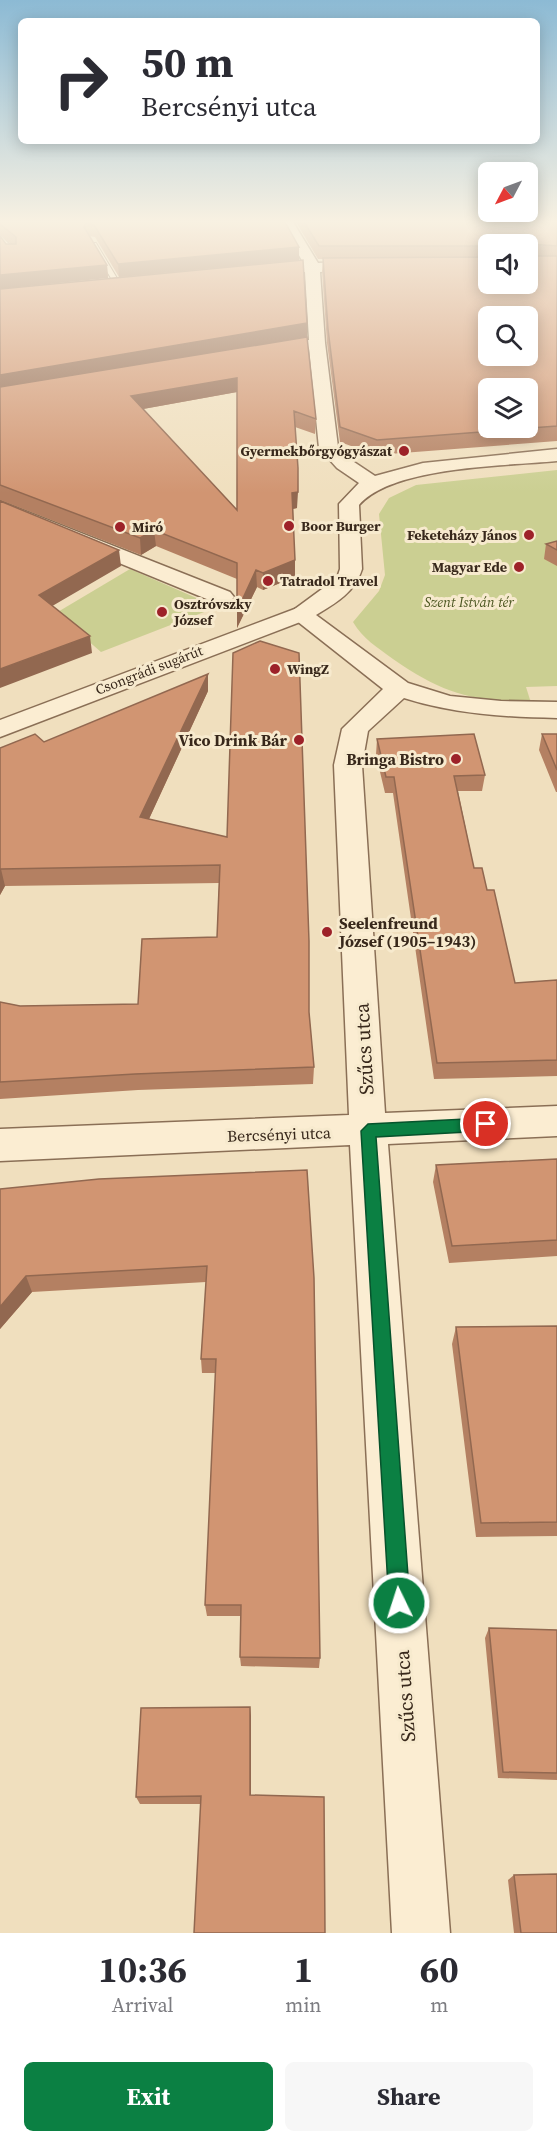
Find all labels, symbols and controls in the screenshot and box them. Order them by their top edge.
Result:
text: 50 m [141,33,234,91]
icon: right [42,42,120,120]
text: Bercsényi utca [141,88,317,125]
north arrow [478,162,538,222]
map controls [478,162,538,438]
button: sound [478,234,538,294]
button: search [478,306,538,366]
button: layers [478,378,538,438]
place label: Gyermekbőrgyógyászat [241,441,393,461]
marker: Gyermekbőrgyógyászat [397,444,411,458]
place label: Boor Burger [301,516,381,536]
place label: Miró [132,517,163,537]
marker: Boor Burger [282,519,296,533]
marker: Miró [113,520,127,534]
place label: Feketeházy János [407,525,518,545]
marker: Feketeházy János [522,528,536,542]
place label: Magyar Ede [432,557,507,577]
marker: Magyar Ede [512,560,526,574]
place label: Tatradol Travel [280,571,378,591]
marker: Tatradol Travel [261,574,275,588]
park label: Szent István tér [424,592,514,612]
place label: Osztróvszky József [173,594,252,630]
marker: Osztróvszky József [155,605,169,619]
street label: Csongrádi sugárút [92,640,206,700]
place label: WingZ [287,659,329,679]
marker: WingZ [268,662,282,676]
place label: Vico Drink Bár [178,729,288,751]
marker: Vico Drink Bár [292,733,306,747]
place label: Bringa Bistro [346,748,444,770]
marker: Bringa Bistro [449,752,463,766]
place label: Seelenfreund József (1905–1943) [338,912,476,952]
marker: Seelenfreund József (1905–1943) [320,925,334,939]
street label: Szűcs utca [348,1002,380,1096]
pin [460,1098,511,1149]
icon: arrive [469,1107,502,1140]
street label: Bercsényi utca [227,1121,332,1147]
position arrow [367,1571,431,1635]
street label: Szűcs utca [388,1648,422,1743]
text: 10:36 [98,1945,187,1994]
text: 1 [294,1945,313,1994]
text: 60 [420,1945,459,1994]
text: Arrival [112,1991,174,2019]
text: min [285,1991,321,2019]
text: m [430,1991,448,2019]
button: Exit [24,2062,273,2131]
button: Share [285,2062,533,2131]

